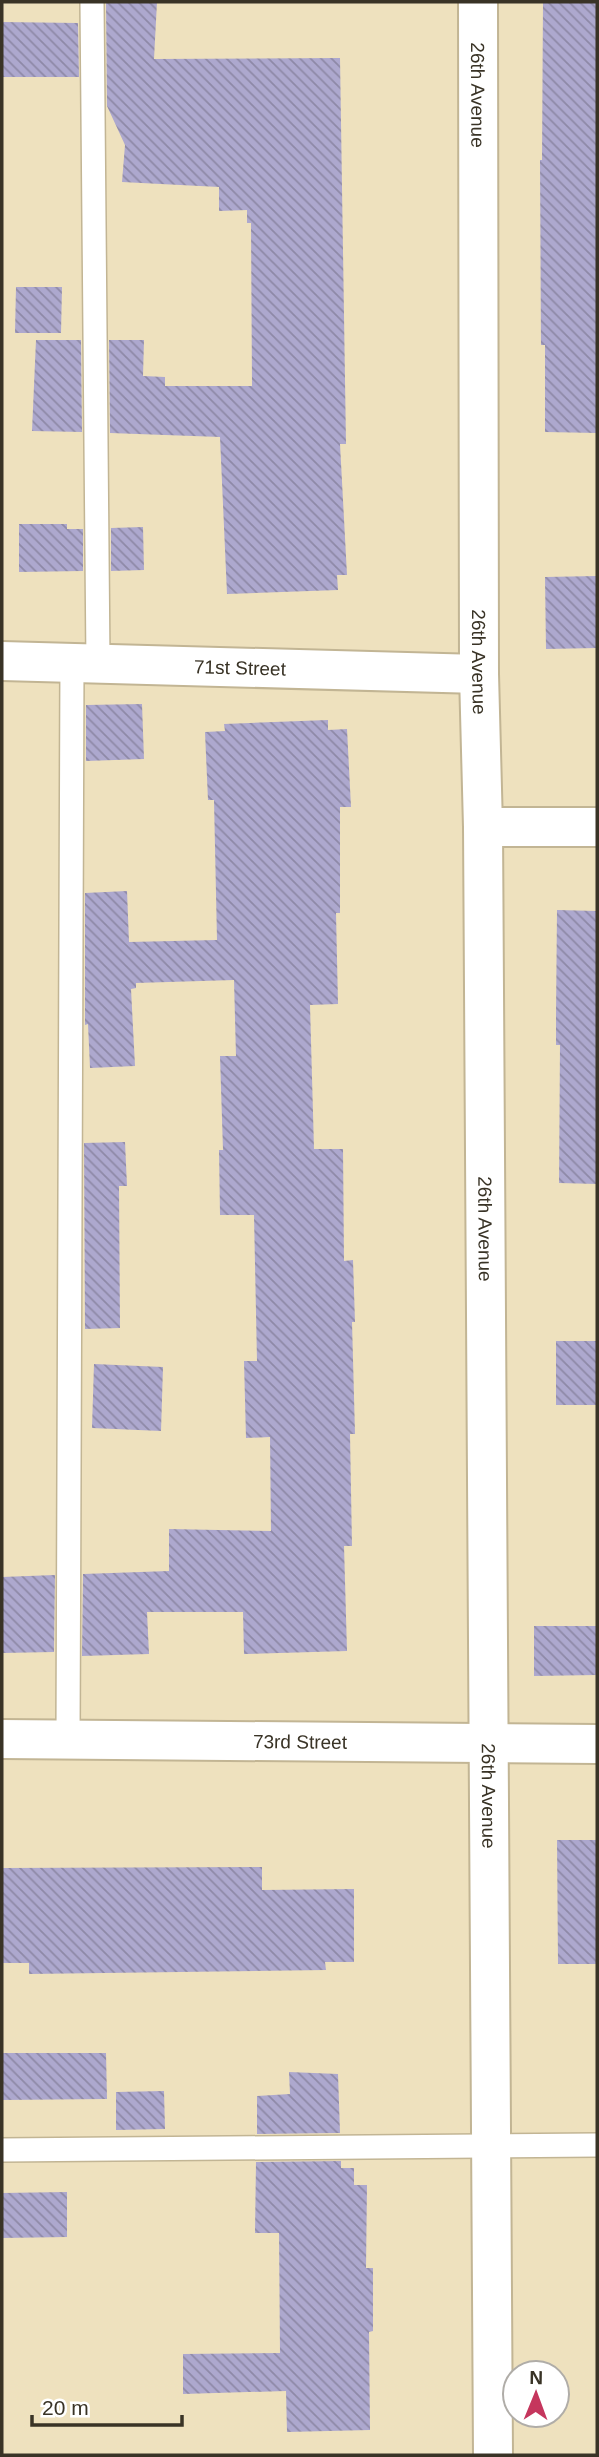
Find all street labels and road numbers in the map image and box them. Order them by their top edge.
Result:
street label: 26th Avenue [468,42,489,148]
street label: 26th Avenue [468,609,491,715]
street label: 71st Street [194,656,287,679]
street label: 26th Avenue [475,1176,496,1282]
street label: 73rd Street [253,1731,348,1752]
street label: 26th Avenue [478,1743,500,1849]

